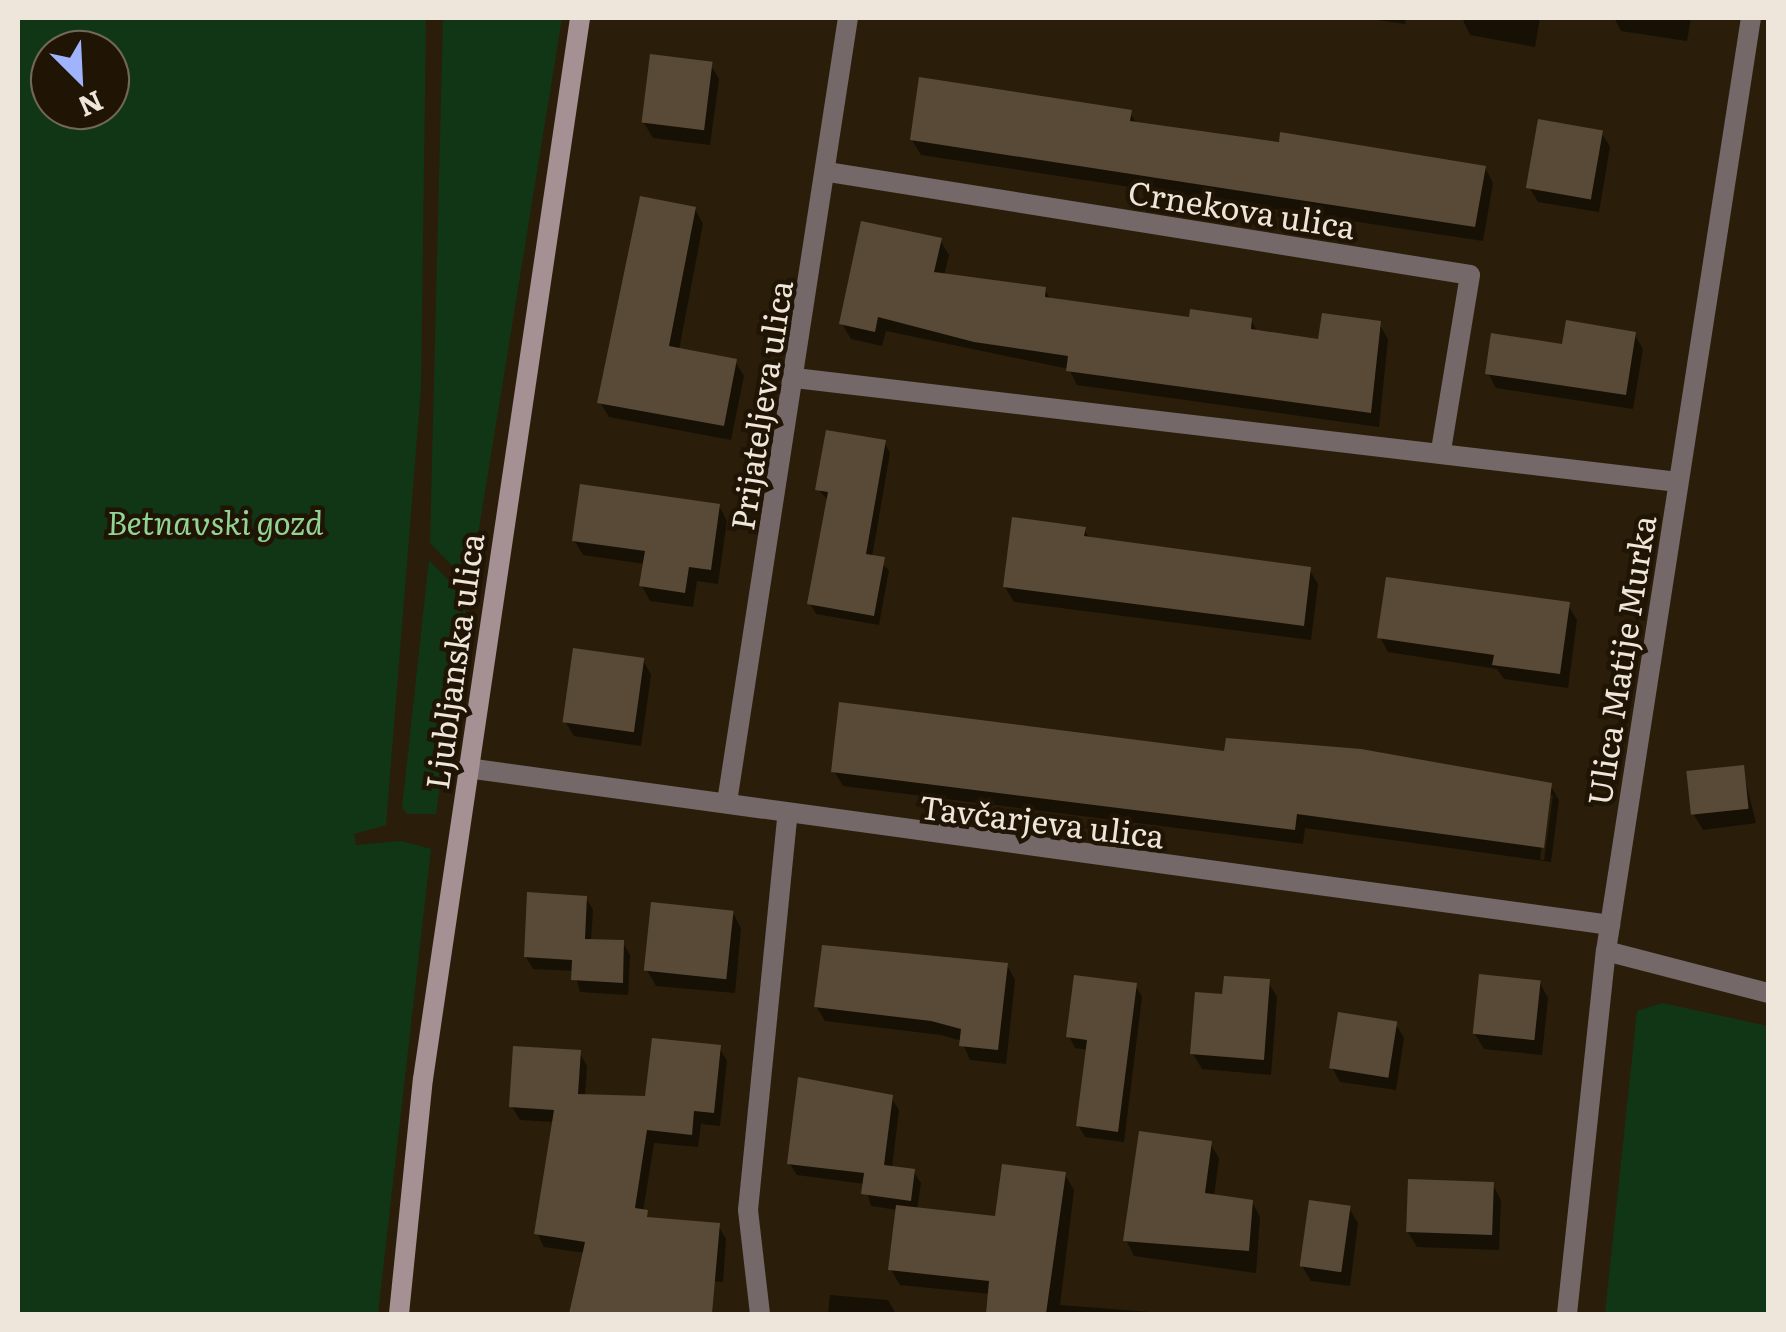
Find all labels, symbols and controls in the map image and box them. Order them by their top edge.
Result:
north arrow [30,30,130,130]
text: N [72,82,111,130]
street label: Crnekova ulica [1126,171,1358,245]
street label: Prijateljeva ulica [721,277,799,533]
park label: Betnavski gozd [107,502,323,540]
street label: Ulica Matije Murka [1578,512,1662,808]
street label: Ljubljanska ulica [416,531,490,791]
street label: Tavčarjeva ulica [917,786,1167,854]

